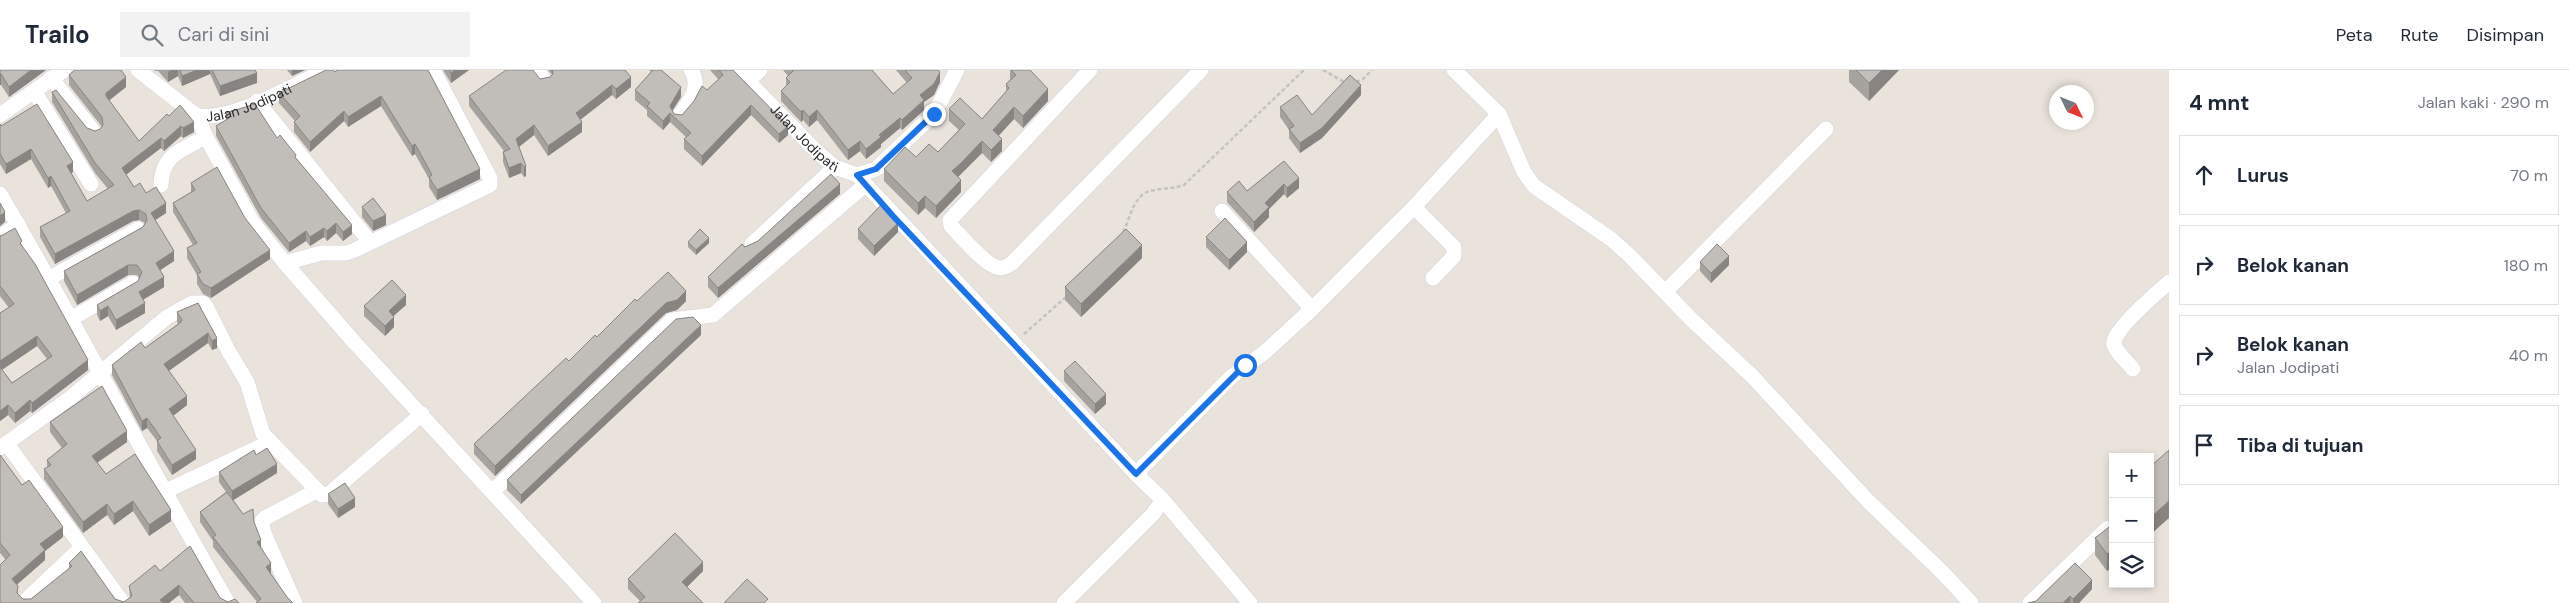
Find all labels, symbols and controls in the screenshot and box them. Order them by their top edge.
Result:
search box [120,12,470,57]
text: Trailo [25,19,90,50]
icon: search [138,21,166,49]
text: Cari di sini [178,22,269,47]
text: Peta [2336,23,2372,47]
text: Rute [2400,23,2439,47]
text: Disimpan [2467,23,2544,47]
street label: Jalan Jodipati [205,79,295,126]
north arrow [2049,85,2094,130]
text: 4 mnt [2189,89,2249,117]
text: Jalan kaki · 290 m [2418,92,2549,113]
street label: Jalan Jodipati [766,100,841,176]
route end [923,103,946,126]
icon: ahead [2190,161,2218,189]
text: Lurus [2237,163,2289,188]
text: 70 m [2510,165,2548,186]
icon: right [2190,251,2218,279]
text: Belok kanan [2237,253,2349,278]
text: 180 m [2504,255,2548,276]
text: Belok kanan [2237,332,2349,357]
icon: right [2190,341,2218,369]
text: 40 m [2509,345,2548,366]
route start [1234,354,1257,377]
text: Jalan Jodipati [2237,357,2339,378]
icon: arrive [2190,431,2218,459]
text: Tiba di tujuan [2237,433,2363,458]
map controls [2109,453,2154,588]
button: + [2109,453,2154,498]
button: − [2109,498,2154,543]
button: layers [2109,543,2154,588]

